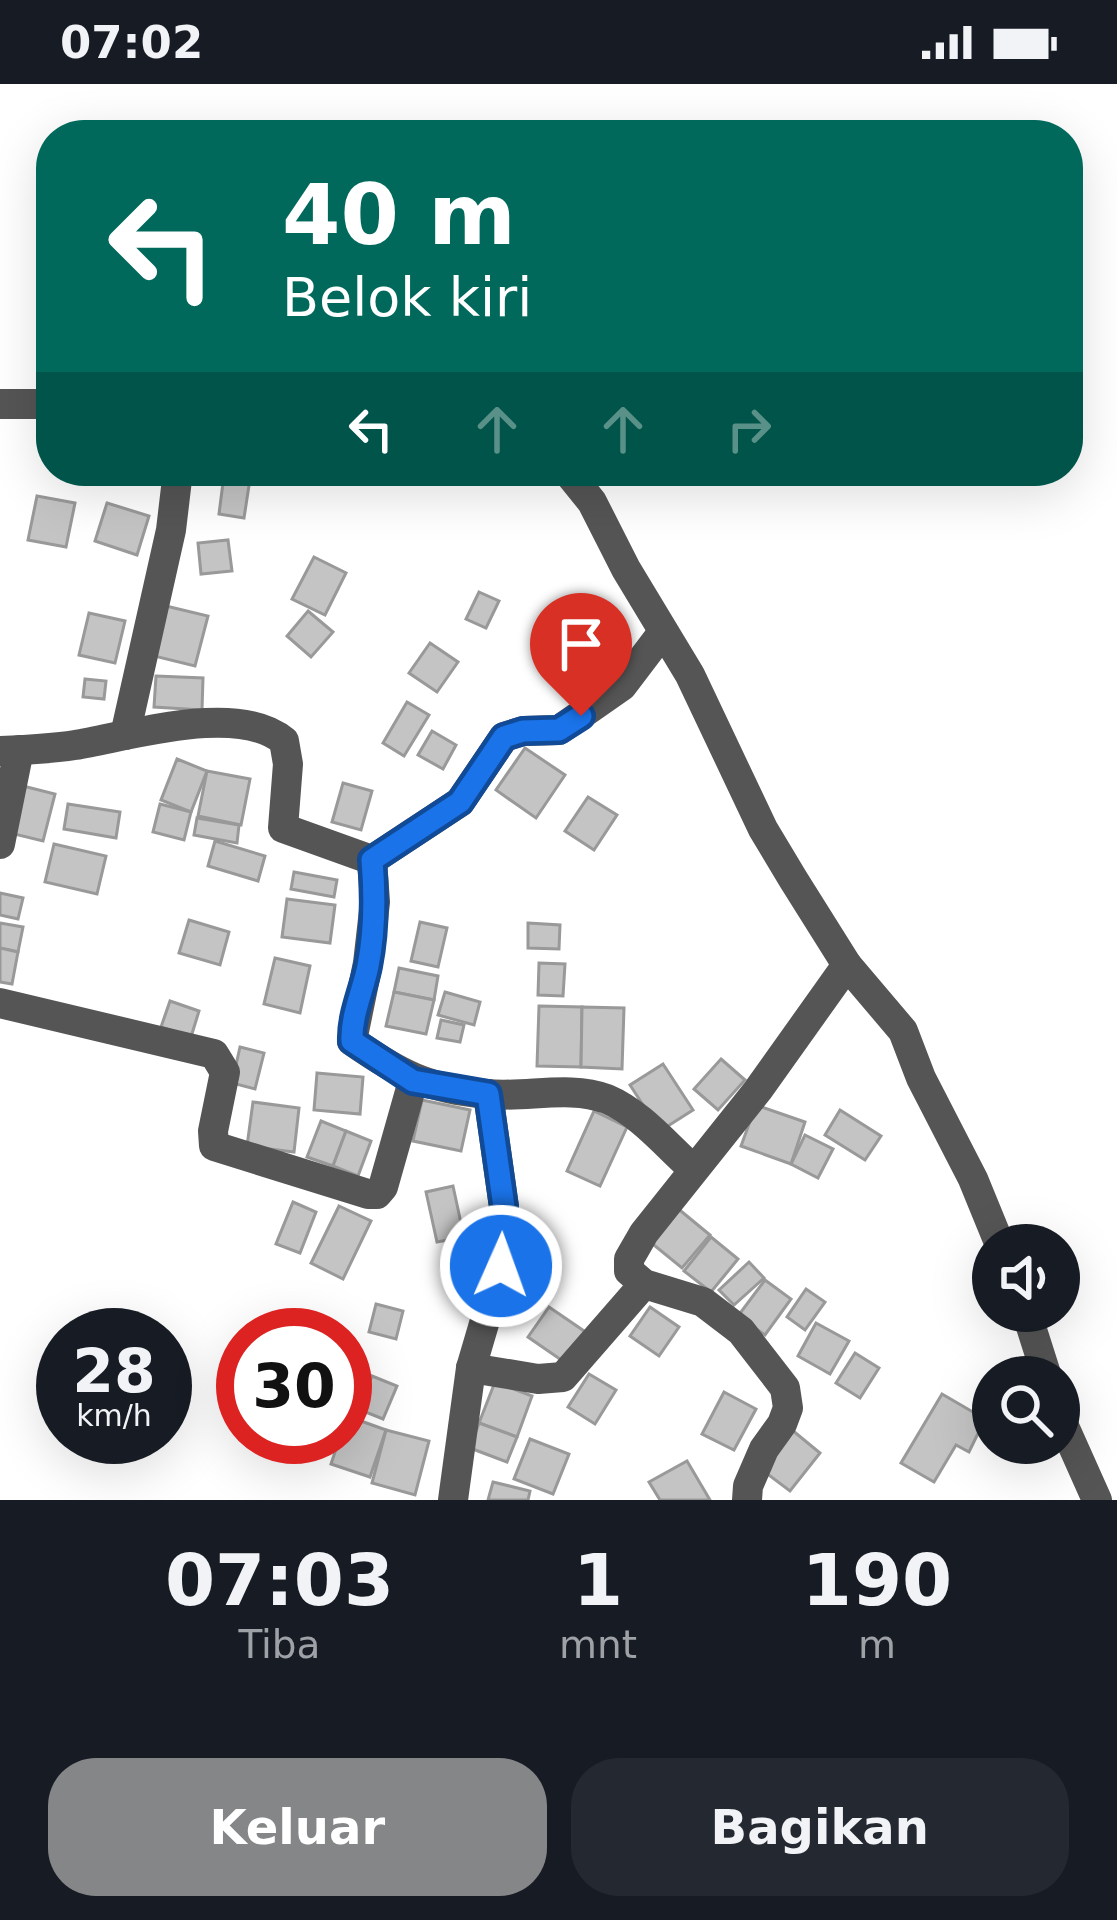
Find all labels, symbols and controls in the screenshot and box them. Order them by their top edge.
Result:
text: 07:02 [60,16,203,69]
text: 40 m [282,166,516,264]
icon: left [84,168,240,324]
text: Belok kiri [282,266,532,329]
icon: left [338,396,404,462]
icon: ahead [464,396,530,462]
icon: ahead [590,396,656,462]
icon: right [716,396,782,462]
pin [530,593,632,716]
icon: arrive [548,611,614,677]
position arrow [438,1203,564,1329]
map controls [972,1224,1080,1464]
button: sound [972,1224,1080,1332]
speed limit sign: 30 [216,1308,372,1464]
text: 28 [72,1336,156,1406]
button: search [972,1356,1080,1464]
text: km/h [76,1398,152,1433]
text: 07:03 [165,1538,394,1622]
text: 1 [573,1538,623,1622]
text: 190 [802,1538,952,1622]
text: Tiba [238,1622,321,1667]
text: mnt [559,1622,637,1667]
text: m [858,1622,896,1667]
button: Keluar [48,1758,547,1896]
button: Bagikan [571,1758,1069,1896]

